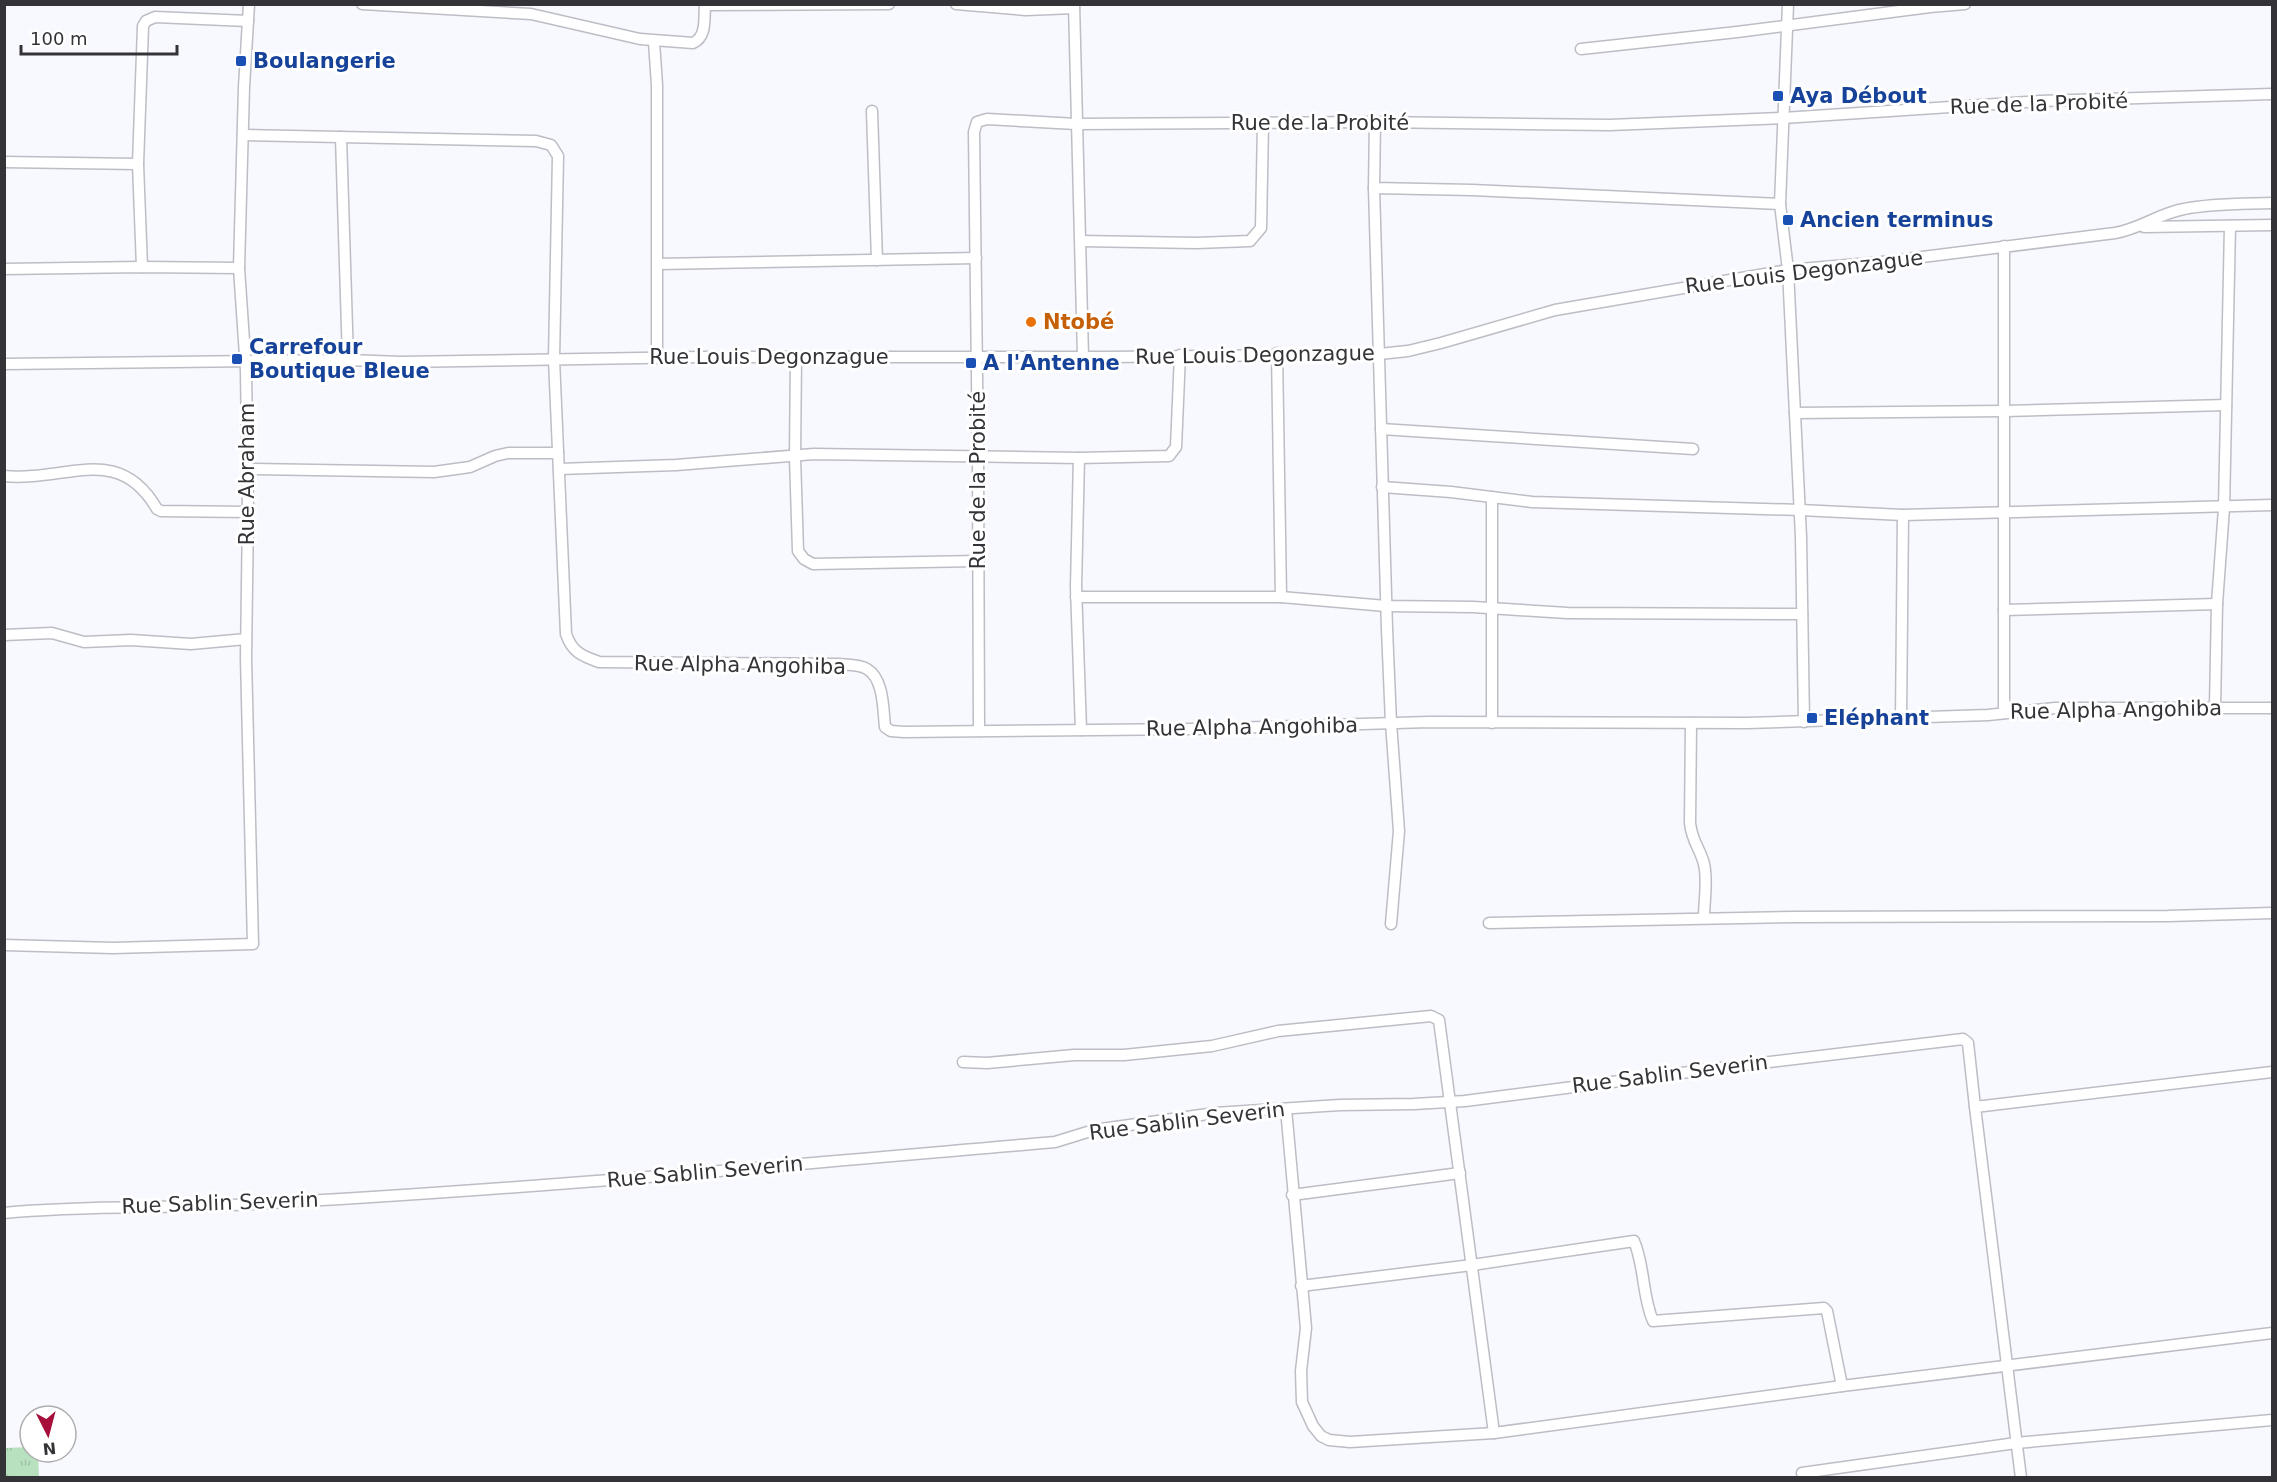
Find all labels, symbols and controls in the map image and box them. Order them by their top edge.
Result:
scale bar [21,18,177,56]
text: 100 m [30,28,88,49]
place label: Boulangerie [253,49,396,73]
marker: Boulangerie [234,54,248,68]
place label: Aya Débout [1790,84,1927,108]
marker: Aya Débout [1771,89,1785,103]
street label: Rue de la Probité [1949,89,2129,119]
street label: Rue de la Probité [1231,111,1409,135]
place label: Ancien terminus [1800,208,1993,232]
marker: Ancien terminus [1781,213,1795,227]
street label: Rue Louis Degonzague [1684,245,1924,299]
place label: Ntobé [1043,310,1114,334]
marker: Ntobé [1024,315,1038,329]
place label: Carrefour Boutique Bleue [249,335,430,383]
street label: Rue Louis Degonzague [1135,341,1375,369]
street label: Rue Louis Degonzague [649,345,889,369]
place label: A l'Antenne [983,351,1120,375]
marker: Carrefour Boutique Bleue [230,352,244,366]
marker: A l'Antenne [964,356,978,370]
street label: Rue de la Probité [966,391,990,569]
street label: Rue Abraham [235,403,259,545]
street label: Rue Alpha Angohiba [634,651,846,679]
street label: Rue Alpha Angohiba [2010,696,2222,724]
place label: Eléphant [1824,706,1929,730]
marker: Eléphant [1805,711,1819,725]
street label: Rue Alpha Angohiba [1146,713,1358,741]
street label: Rue Sablin Severin [1571,1050,1769,1098]
street label: Rue Sablin Severin [1088,1097,1286,1145]
street label: Rue Sablin Severin [606,1151,804,1193]
street label: Rue Sablin Severin [121,1188,319,1218]
north arrow [18,1404,78,1464]
text: N [42,1438,57,1459]

